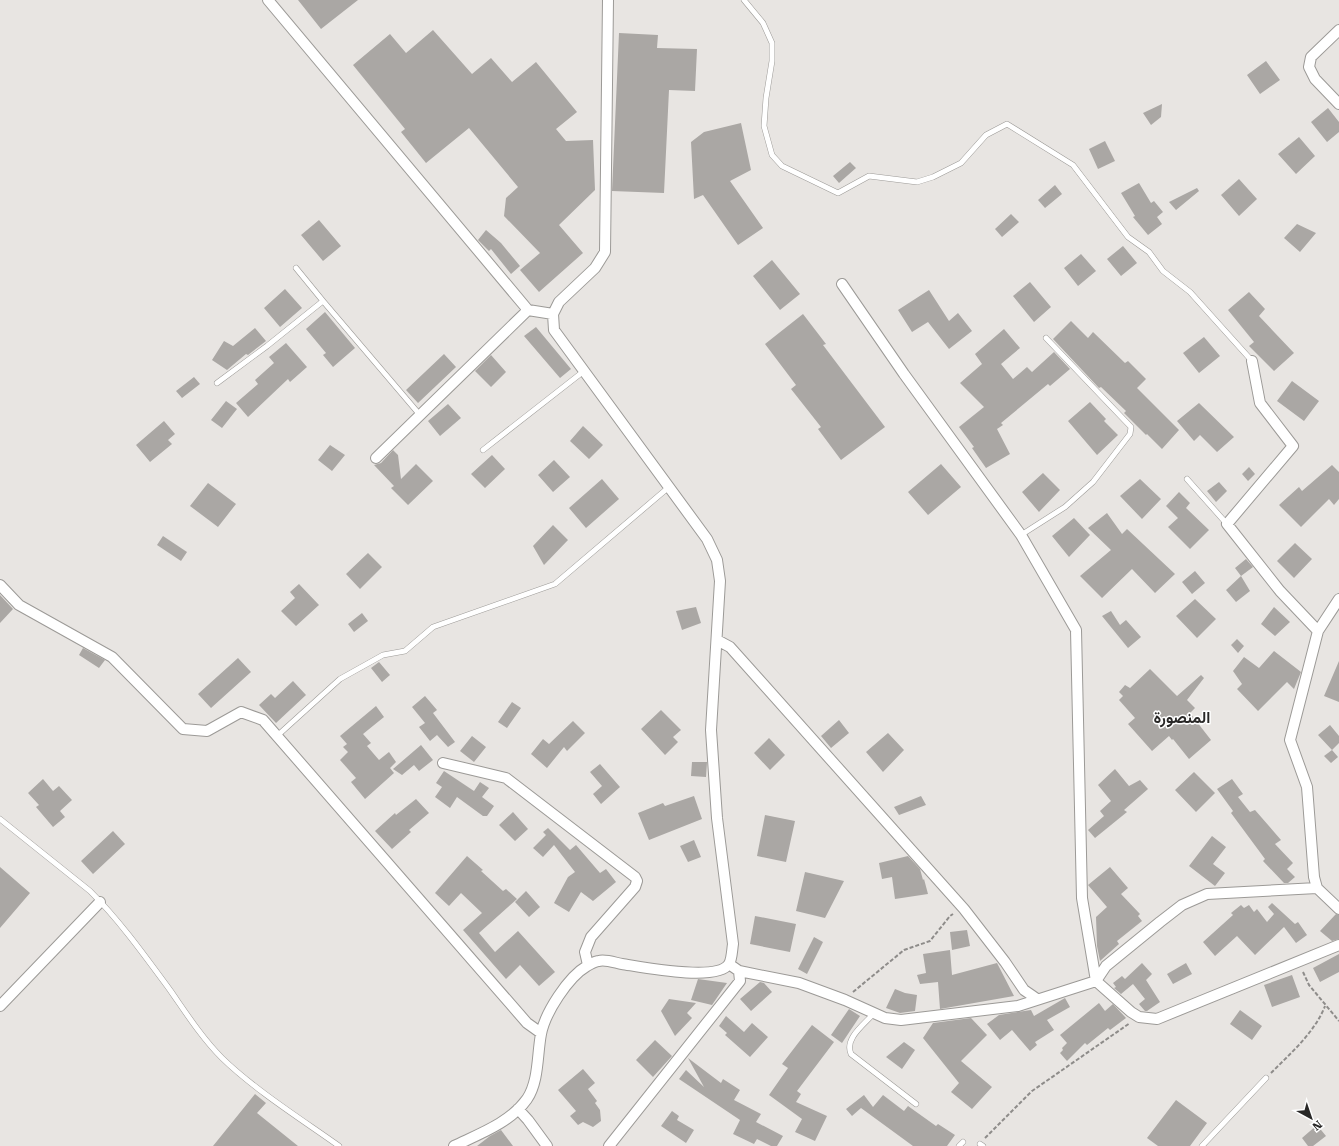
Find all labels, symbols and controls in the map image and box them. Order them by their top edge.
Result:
district label: المنصورة [1154,708,1210,728]
north arrow [1291,1098,1331,1138]
text: N [1309,1118,1325,1133]

